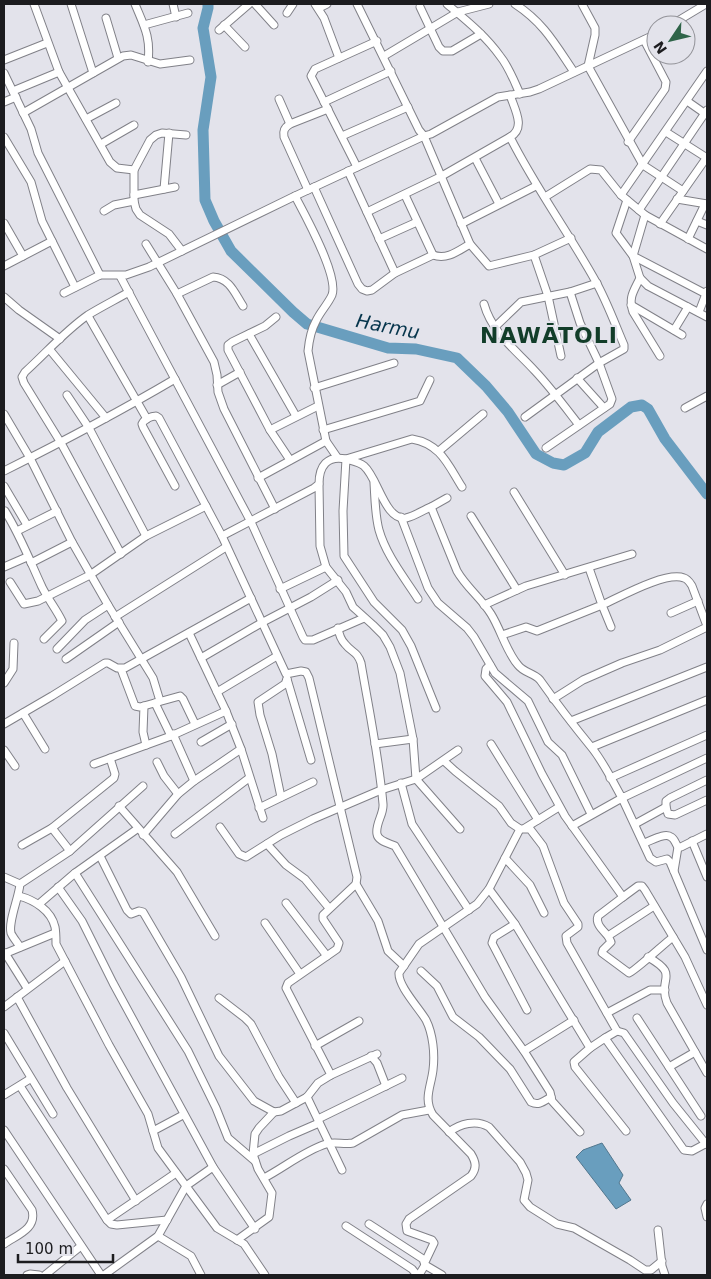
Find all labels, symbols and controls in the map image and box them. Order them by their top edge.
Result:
north arrow [646,15,696,65]
text: N [650,38,670,57]
water label: Harmu [354,309,422,343]
district label: NAWĀTOLI [480,323,618,348]
scale bar [18,1232,112,1264]
text: 100 m [25,1240,73,1258]

